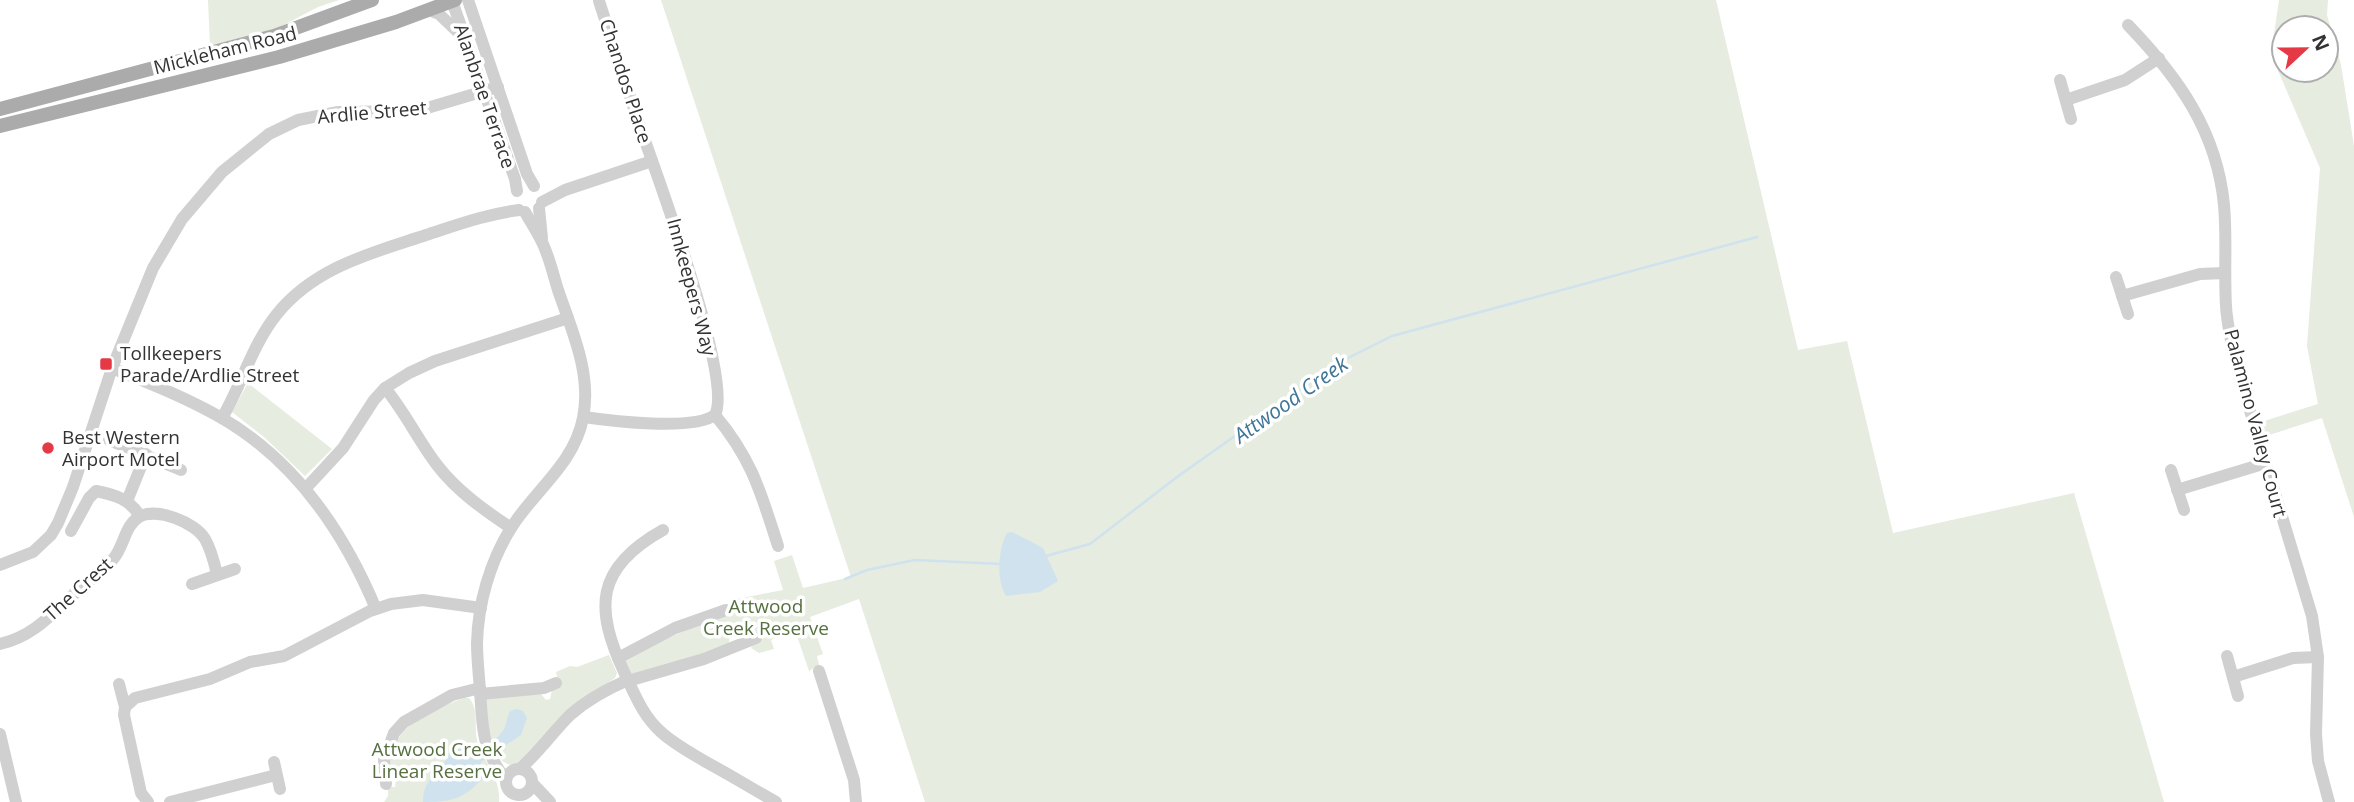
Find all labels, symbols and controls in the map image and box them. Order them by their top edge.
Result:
north arrow [2270,14,2340,84]
street label: Chandos Place [594,15,658,147]
street label: Mickleham Road [151,20,299,80]
street label: Alanbrae Terrace [448,20,522,172]
text: N [2306,31,2336,55]
street label: Ardlie Street [316,94,428,130]
street label: Innkeepers Way [661,215,723,359]
street label: Palamino Valley Court [2218,326,2294,520]
place label: Tollkeepers Parade/Ardlie Street [120,340,299,388]
water label: Attwood Creek [1226,349,1354,450]
marker: Tollkeepers Parade/Ardlie Street [98,356,114,372]
place label: Best Western Airport Motel [62,424,180,472]
marker: Best Western Airport Motel [40,440,56,456]
street label: The Crest [38,551,118,627]
park label: Attwood Creek Reserve [703,593,829,641]
park label: Attwood Creek Linear Reserve [372,736,502,784]

